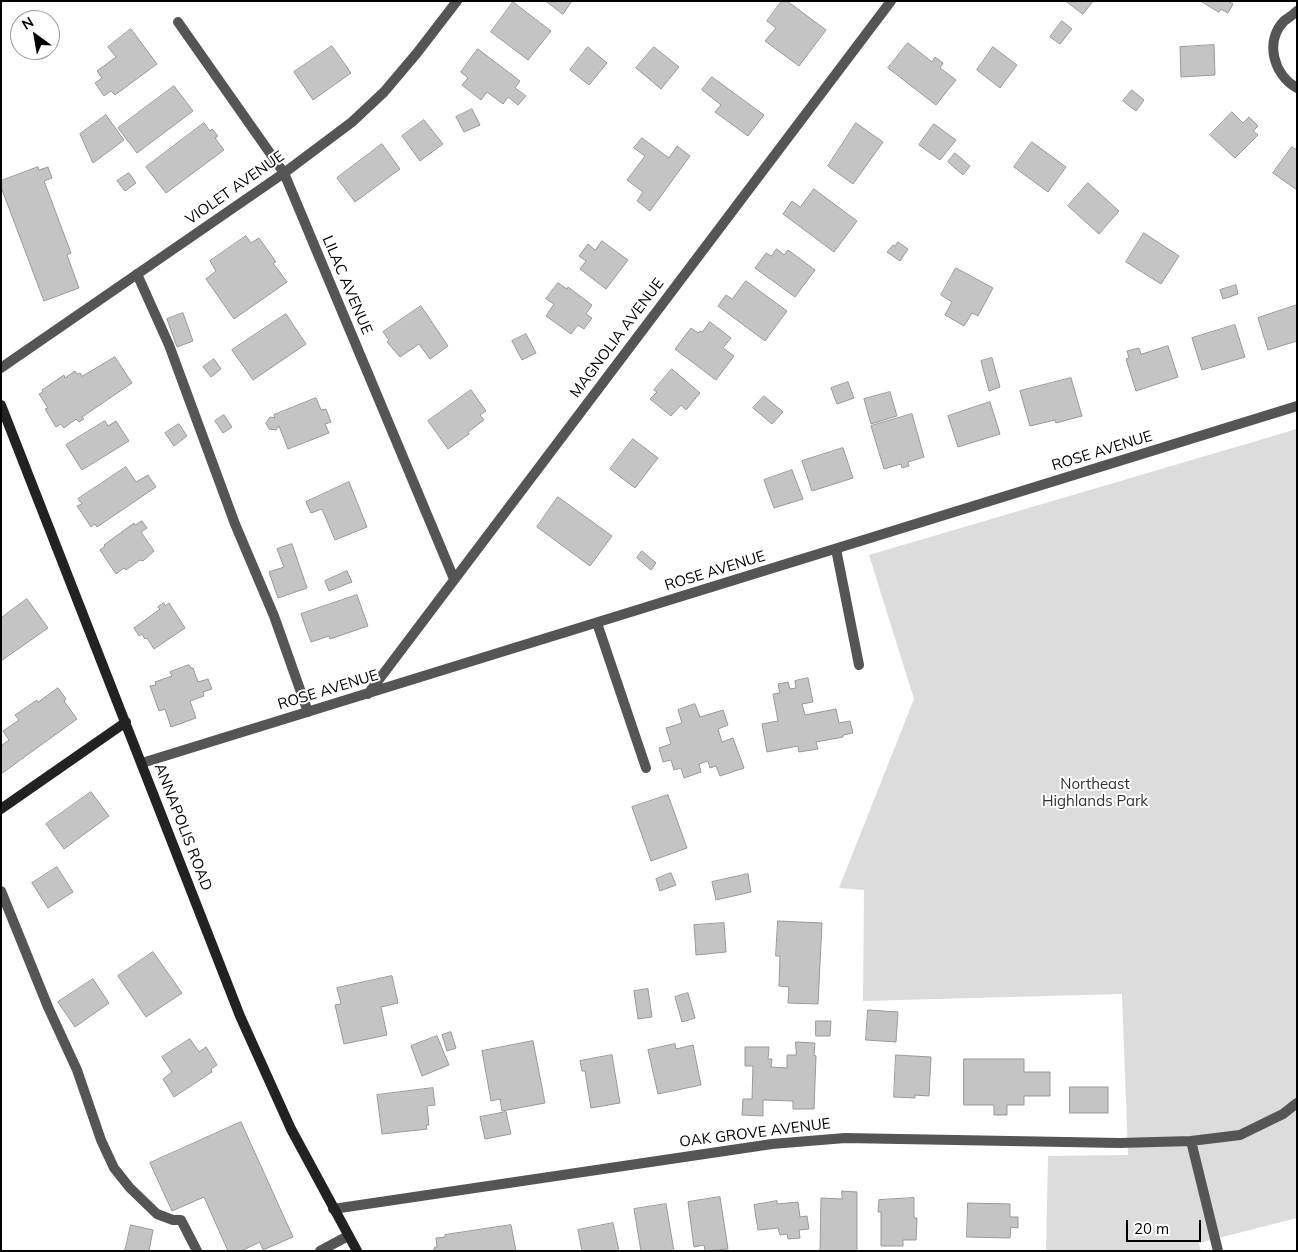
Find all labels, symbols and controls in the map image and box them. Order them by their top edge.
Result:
north arrow [10,10,60,60]
text: N [18,13,37,34]
street label: VIOLET AVENUE [182,147,288,229]
street label: LILAC AVENUE [318,233,376,337]
street label: MAGNOLIA AVENUE [566,275,668,401]
street label: ROSE AVENUE [1049,427,1155,475]
street label: ROSE AVENUE [662,547,768,595]
street label: ROSE AVENUE [275,666,381,714]
street label: ANNAPOLIS ROAD [150,761,216,893]
park label: Northeast Highlands Park [1042,775,1148,810]
street label: OAK GROVE AVENUE [678,1115,832,1151]
scale bar [1128,1210,1203,1242]
text: 20 m [1134,1219,1169,1238]

